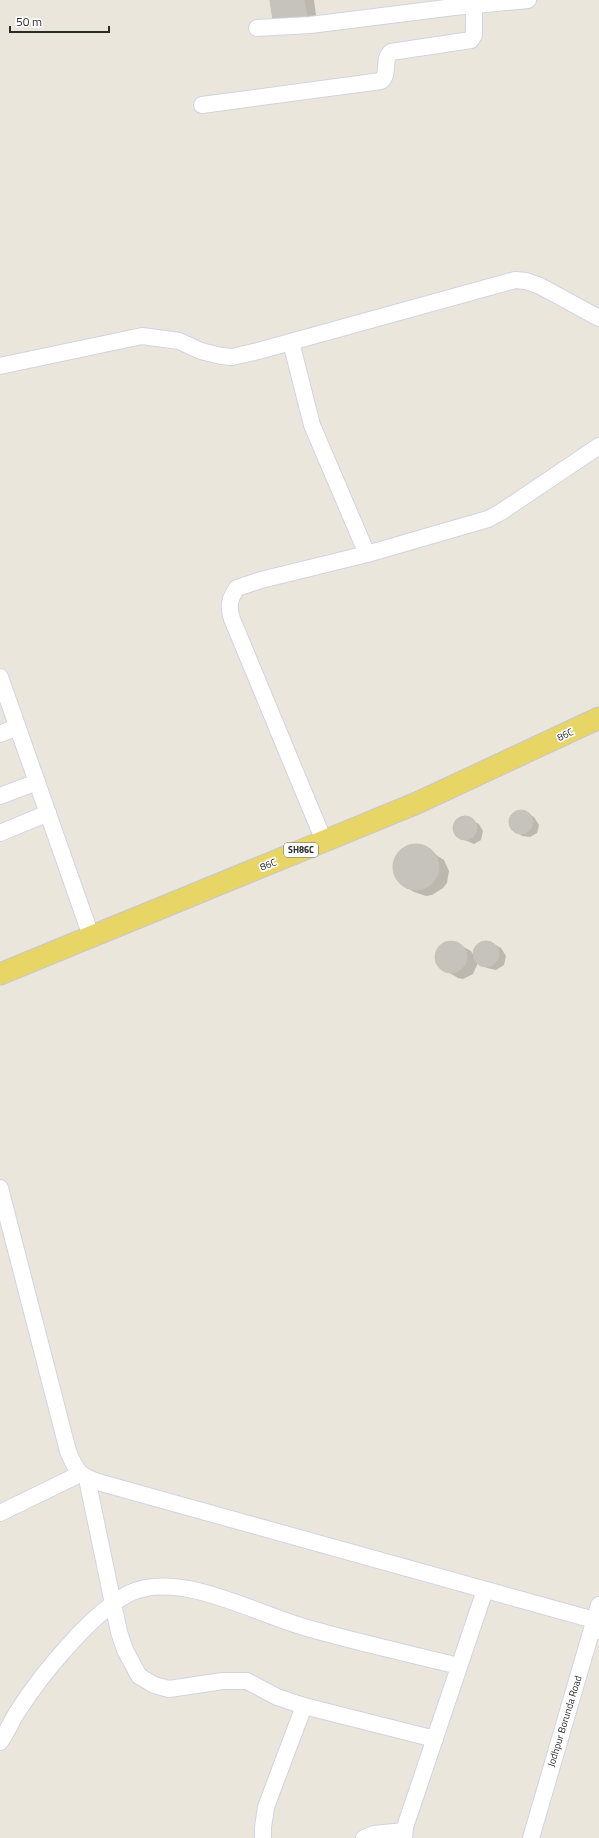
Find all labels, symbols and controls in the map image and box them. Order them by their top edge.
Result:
scale bar [10,8,109,34]
text: 50 m [16,12,42,31]
street label: 86C [555,724,576,745]
road number: SH86C [284,843,318,857]
street label: 86C [258,854,279,875]
street label: Jodhpur Borunda Road [543,1674,586,1769]

